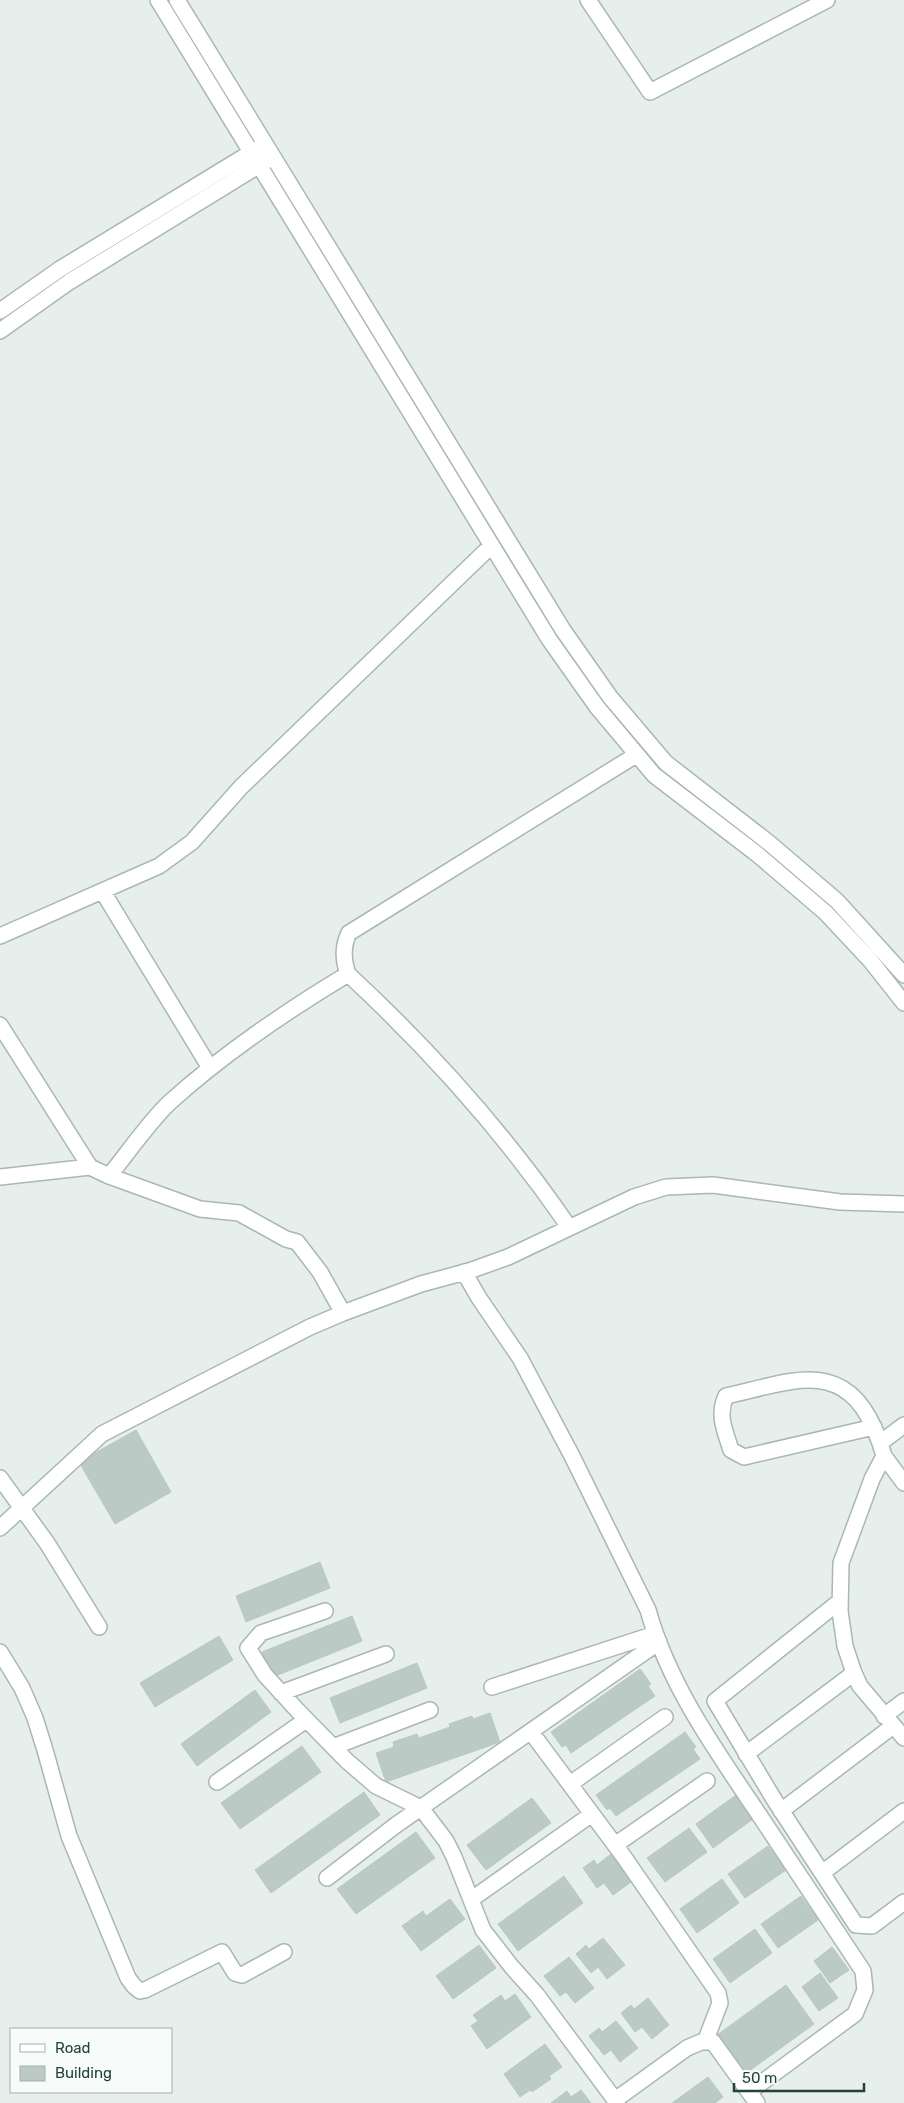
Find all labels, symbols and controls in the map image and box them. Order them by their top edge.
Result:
legend [10,2028,172,2093]
text: Road [55,2039,91,2057]
scale bar [734,2060,864,2092]
text: Building [55,2064,112,2082]
text: 50 m [742,2069,777,2087]

